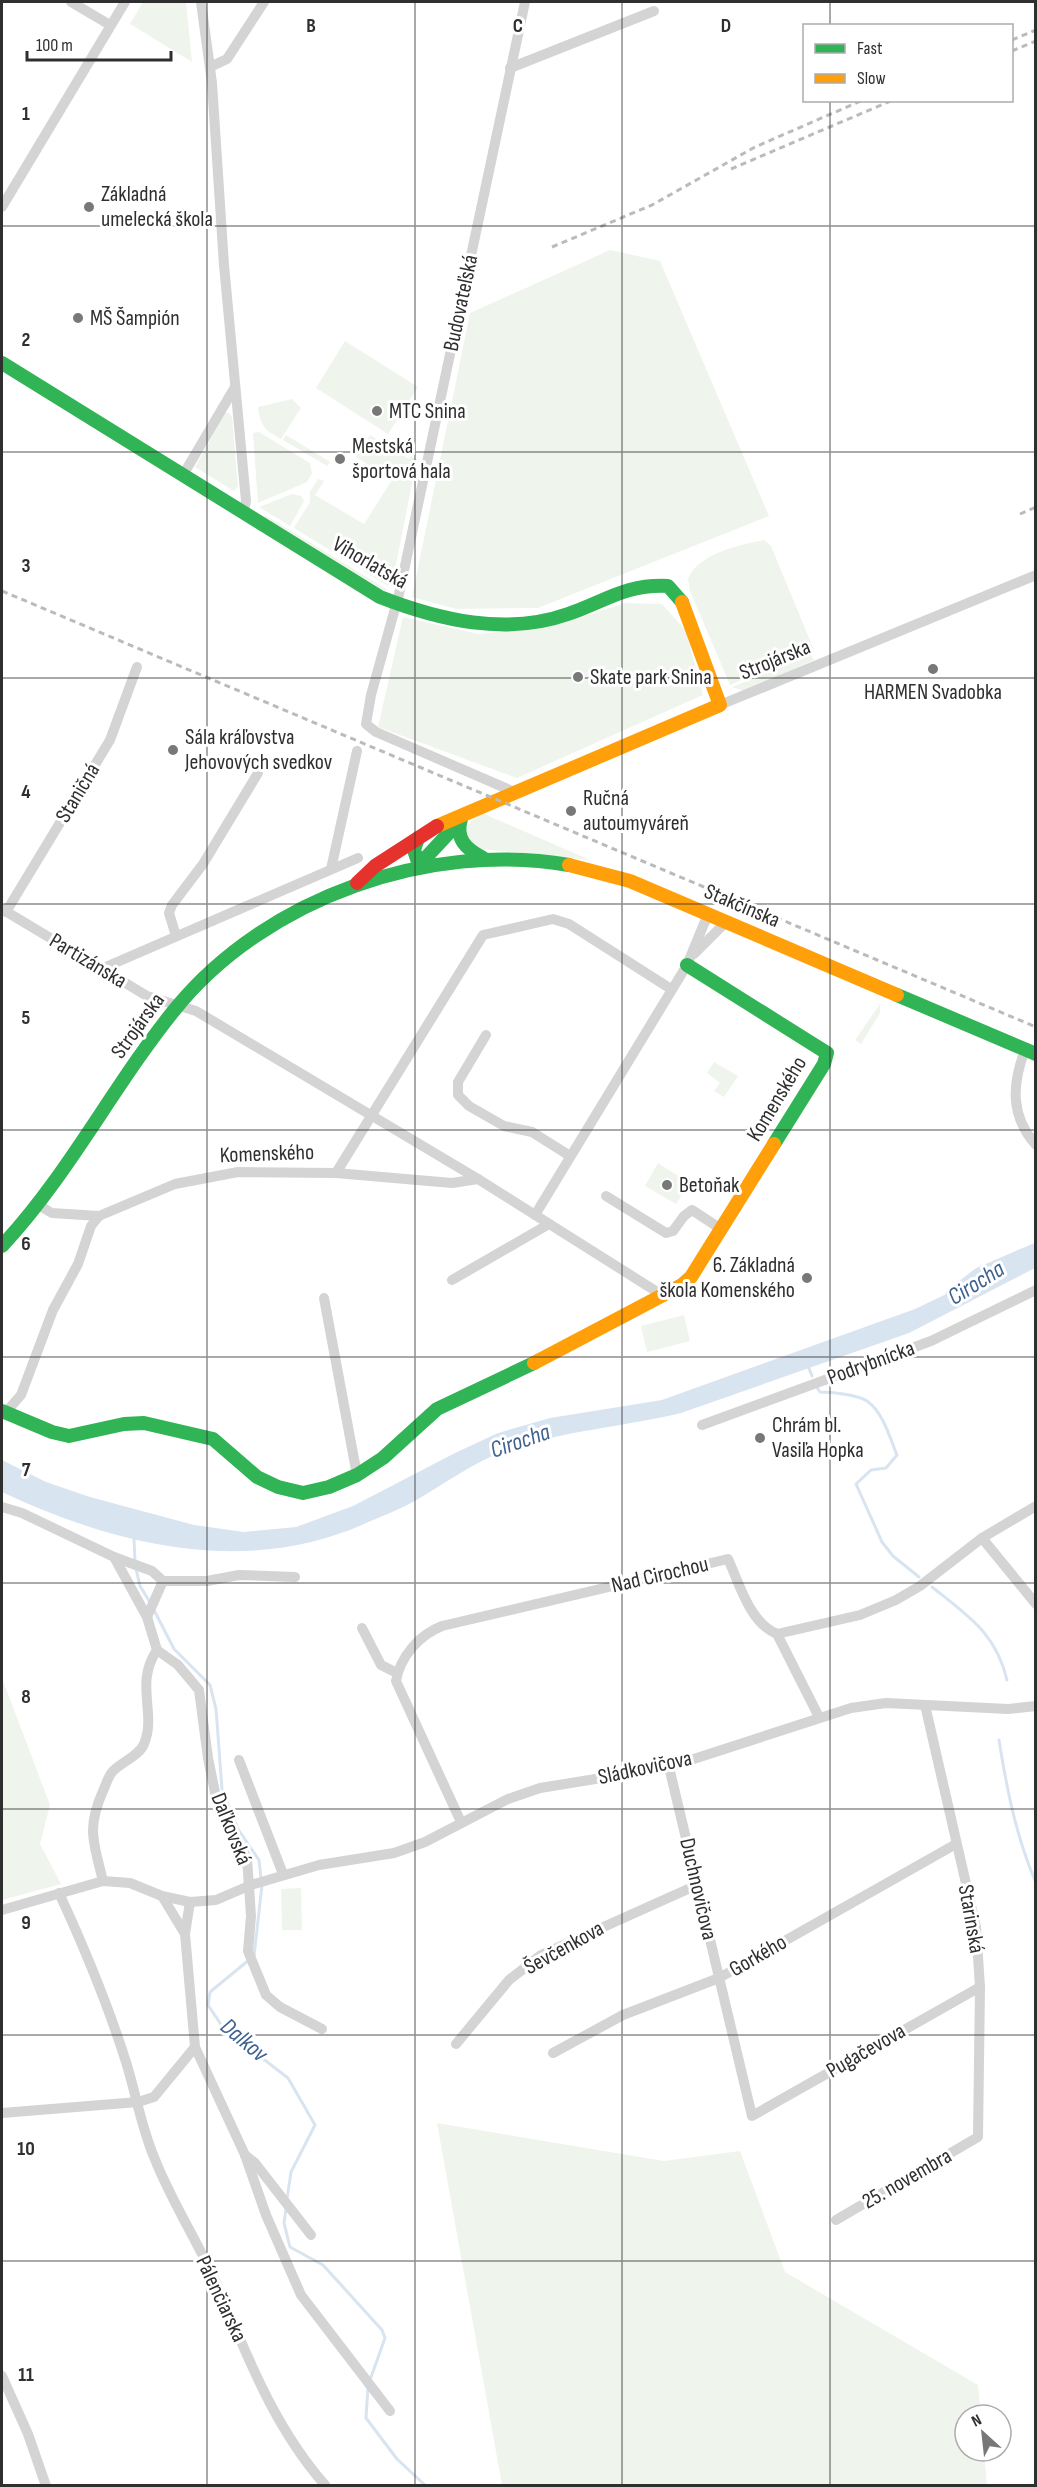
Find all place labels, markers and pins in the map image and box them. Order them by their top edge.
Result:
place label: Základná umelecká škola [101,181,213,233]
marker: Základná umelecká škola [82,200,96,214]
place label: MŠ Šampión [90,305,180,332]
marker: MŠ Šampión [71,311,85,325]
place label: MTC Snina [389,398,466,425]
marker: MTC Snina [370,404,384,418]
place label: Mestská športová hala [352,433,451,485]
marker: Mestská športová hala [333,452,347,466]
marker: HARMEN Svadobka [926,662,940,676]
place label: Skate park Snina [590,664,712,691]
marker: Skate park Snina [571,670,585,684]
place label: HARMEN Svadobka [864,679,1002,706]
place label: Sála kráľovstva Jehovových svedkov [184,724,333,776]
marker: Sála kráľovstva Jehovových svedkov [166,743,180,757]
place label: Ručná autoumyváreň [583,785,689,837]
marker: Ručná autoumyváreň [564,804,578,818]
place label: Betoňak [679,1172,740,1199]
marker: Betoňak [660,1178,674,1192]
place label: 6. Základná škola Komenského [659,1252,795,1304]
marker: 6. Základná škola Komenského [800,1271,814,1285]
place label: Chrám bl. Vasiľa Hopka [772,1412,864,1464]
marker: Chrám bl. Vasiľa Hopka [753,1431,767,1445]

